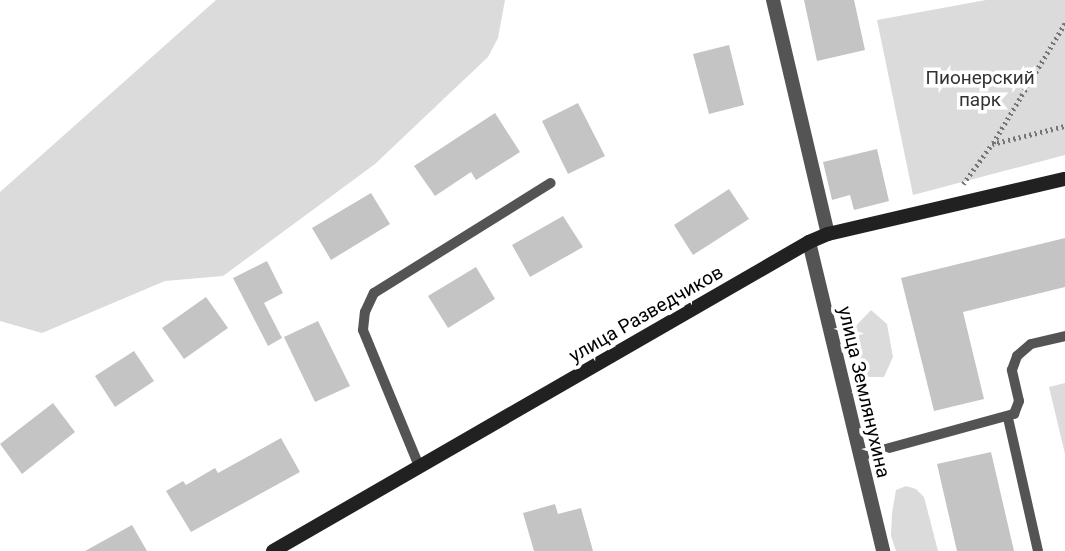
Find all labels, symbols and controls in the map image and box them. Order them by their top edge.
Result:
park label: Пионерский парк [925,67,1035,111]
street label: улица Разведчиков [565,261,727,367]
street label: улица Землянухина [833,304,895,480]

